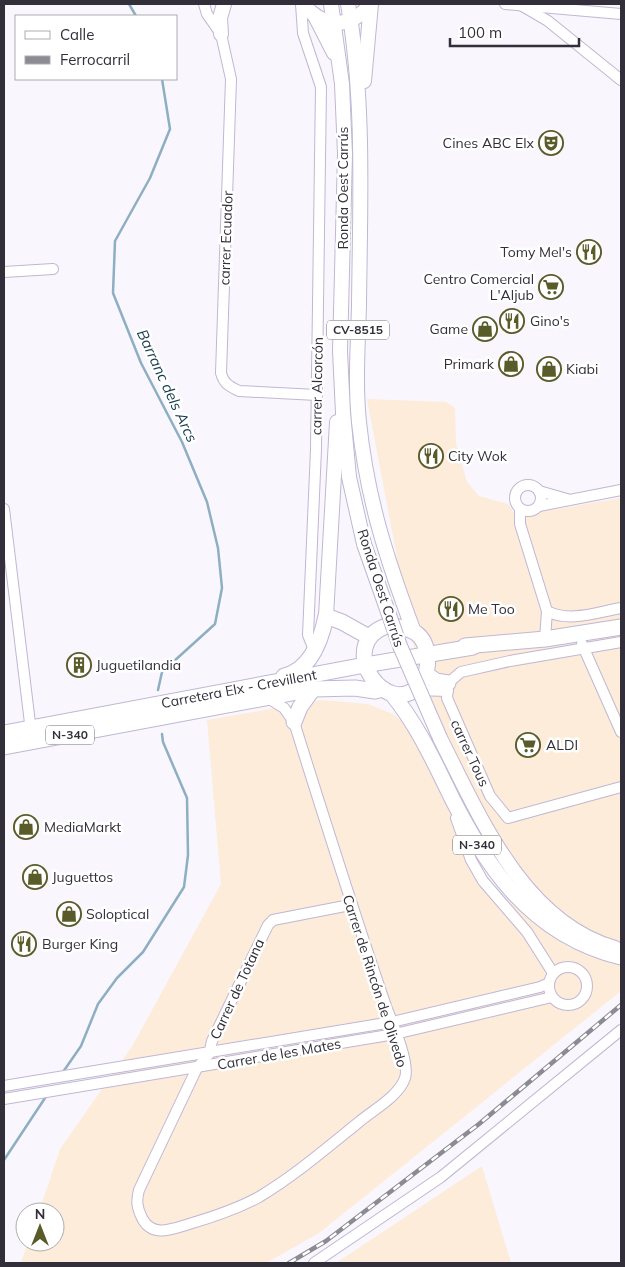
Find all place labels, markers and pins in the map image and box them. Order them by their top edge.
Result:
theatre icon: Cines ABC Elx [538,130,564,156]
place label: Cines ABC Elx [443,134,535,152]
restaurant icon: Tomy Mel's [576,239,602,265]
place label: Tomy Mel's [500,243,572,261]
place label: Centro Comercial L'Aljub [424,270,534,304]
supermarket icon: Centro Comercial L'Aljub [538,274,564,300]
restaurant icon: Gino's [499,308,525,334]
place label: Gino's [530,312,570,330]
shop icon: Game [472,316,498,342]
place label: Game [429,320,468,338]
shop icon: Primark [498,351,524,377]
place label: Primark [444,355,495,373]
shop icon: Kiabi [536,356,562,382]
place label: Kiabi [566,360,598,378]
restaurant icon: City Wok [418,443,444,469]
place label: City Wok [448,447,508,465]
restaurant icon: Me Too [438,596,464,622]
place label: Me Too [468,600,515,618]
building icon: Juguetilandia [66,652,92,678]
place label: Juguetilandia [96,656,181,674]
supermarket icon: ALDI [515,732,541,758]
place label: ALDI [546,736,578,754]
shop icon: MediaMarkt [13,814,39,840]
place label: MediaMarkt [44,818,121,836]
shop icon: Juguettos [22,864,48,890]
place label: Juguettos [52,868,113,886]
shop icon: Soloptical [56,901,82,927]
place label: Soloptical [86,905,149,923]
restaurant icon: Burger King [11,931,37,957]
place label: Burger King [42,935,118,953]

